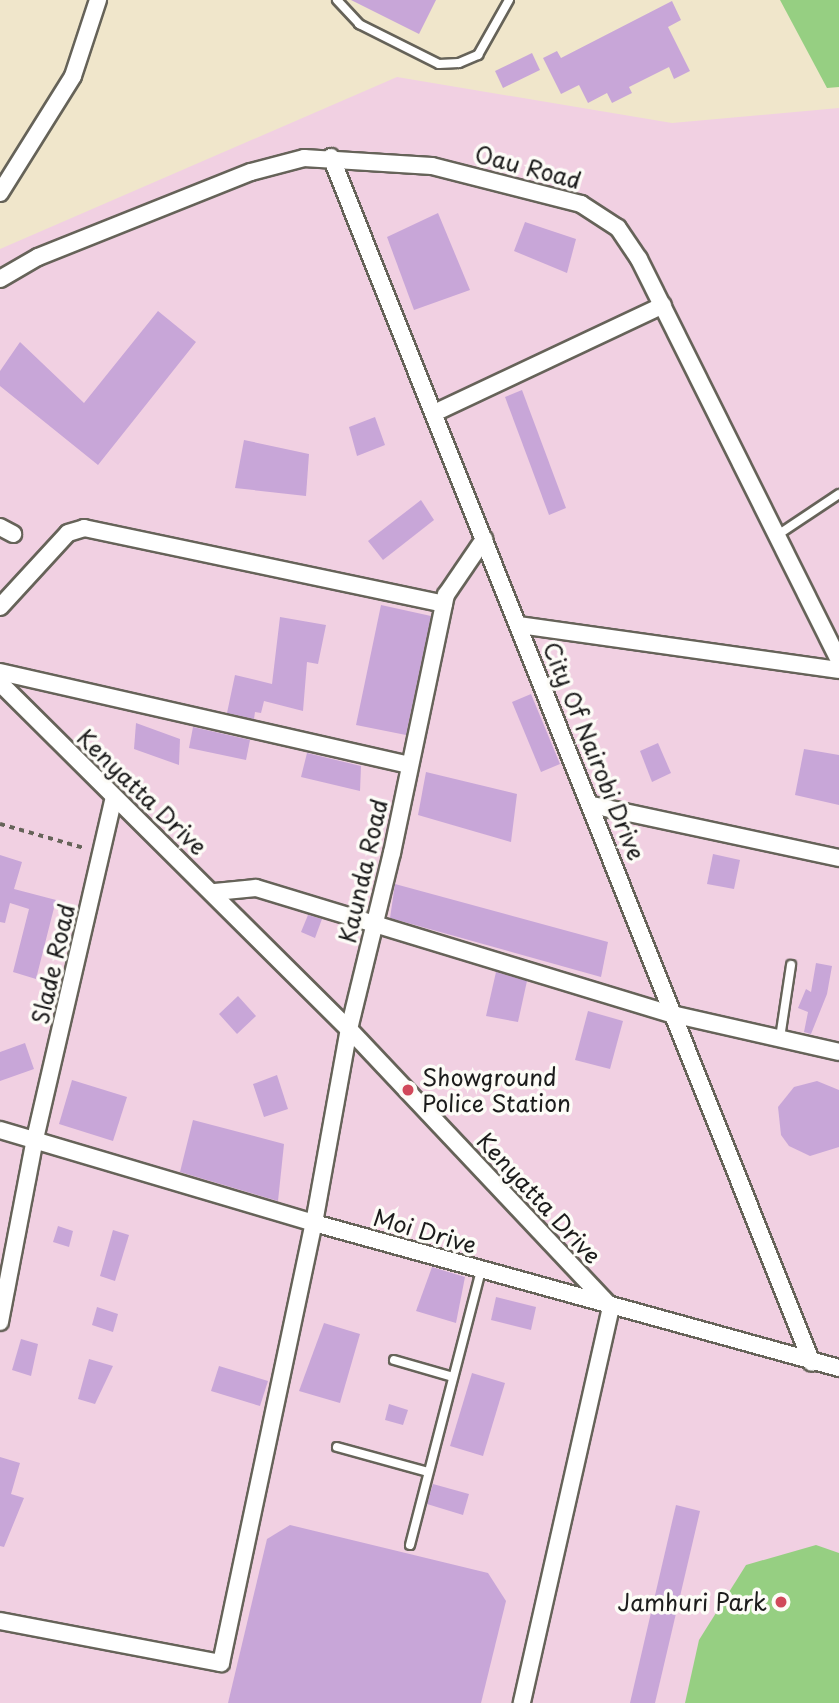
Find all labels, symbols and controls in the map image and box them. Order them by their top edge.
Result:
street label: Oau Road [472,140,584,194]
street label: City Of Nairobi Drive [537,636,651,866]
street label: Kenyatta Drive [71,723,213,861]
street label: Kaunda Road [333,796,393,946]
street label: Slade Road [26,901,80,1027]
place label: Showground Police Station [422,1063,572,1117]
marker: Showground Police Station [400,1082,416,1098]
street label: Kenyatta Drive [471,1127,607,1269]
street label: Moi Drive [370,1203,480,1259]
place label: Jamhuri Park [617,1588,767,1616]
marker: Jamhuri Park [773,1594,789,1610]

